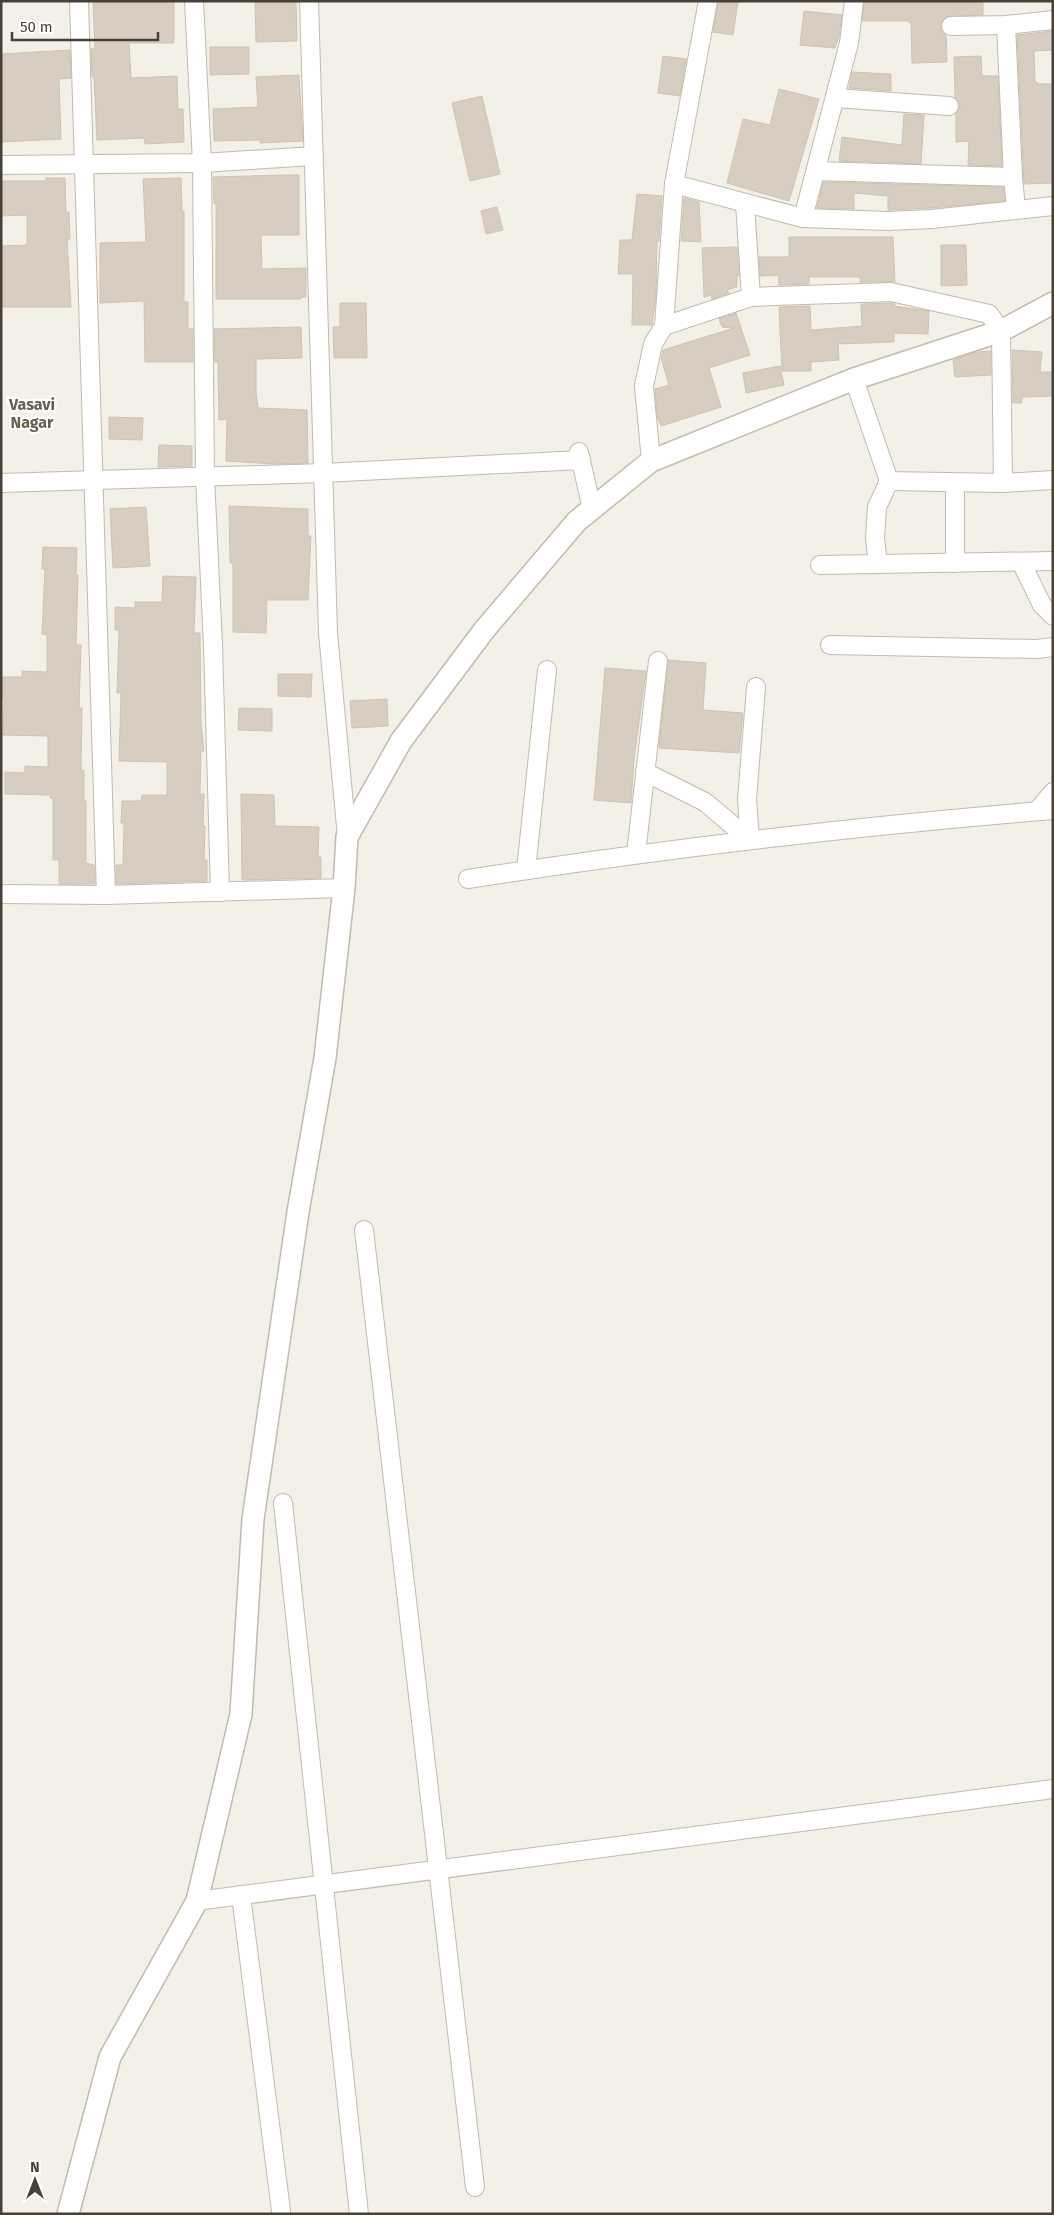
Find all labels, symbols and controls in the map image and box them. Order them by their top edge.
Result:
scale bar [12,10,159,42]
text: 50 m [20,18,53,36]
district label: Vasavi Nagar [8,395,55,432]
north arrow [10,2155,60,2205]
text: N [30,2159,40,2176]

